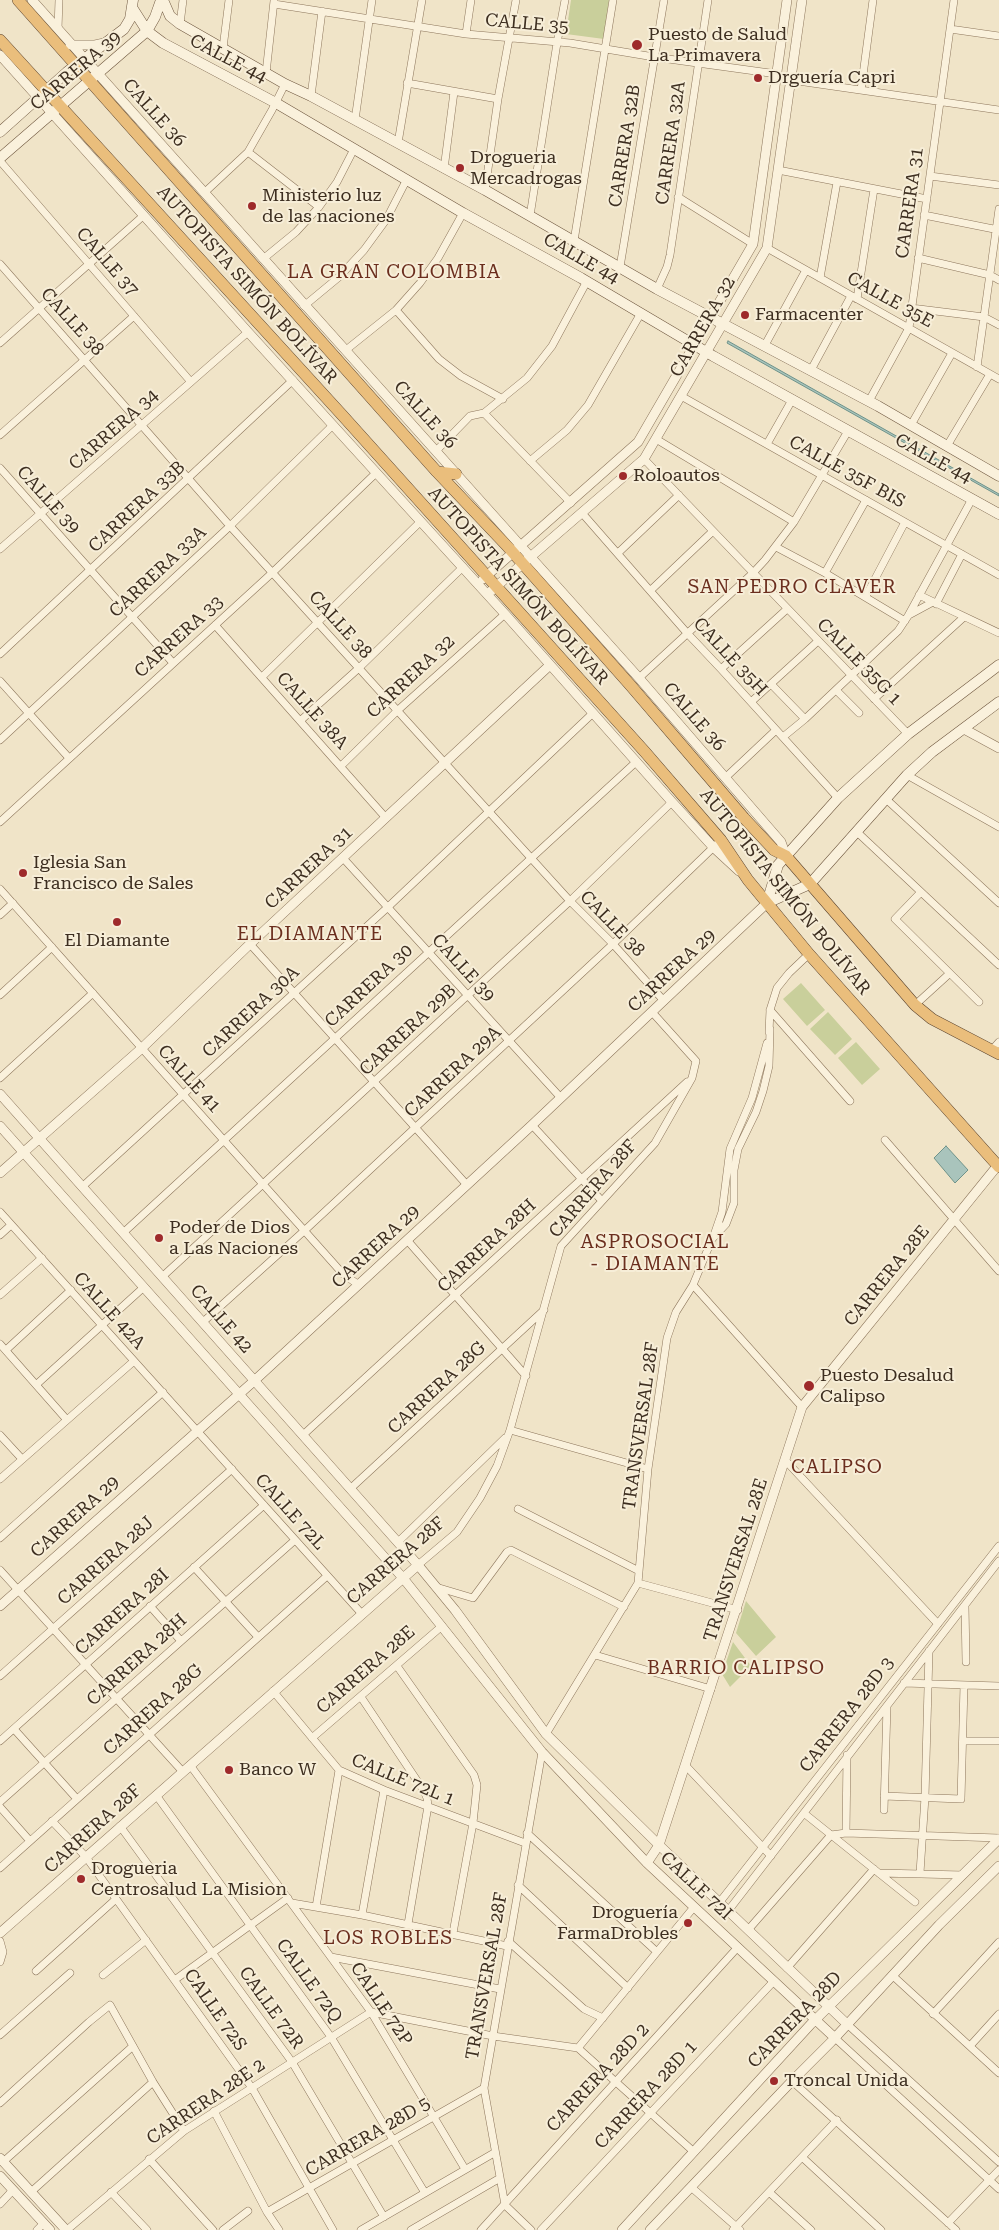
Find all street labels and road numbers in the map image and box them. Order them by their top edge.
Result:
street label: CALLE 35 [484,10,570,38]
street label: CARRERA 39 [26,27,126,115]
street label: CALLE 44 [186,30,270,88]
street label: CALLE 36 [118,75,190,151]
street label: CARRERA 32A [652,80,690,206]
street label: CARRERA 32B [605,83,645,209]
street label: CARRERA 31 [892,146,928,260]
street label: AUTOPISTA SIMÓN BOLÍVAR [152,181,342,389]
street label: CALLE 37 [71,223,143,301]
street label: CALLE 44 [539,229,623,289]
street label: CALLE 35E [843,267,937,333]
street label: CARRERA 32 [666,273,740,381]
street label: CALLE 38 [36,284,108,360]
street label: CALLE 36 [389,377,461,453]
street label: CARRERA 34 [65,385,163,475]
street label: CALLE 44 [891,429,975,489]
street label: CALLE 35F BIS [785,431,909,513]
street label: CARRERA 33B [84,457,190,557]
street label: CALLE 39 [12,462,84,538]
street label: AUTOPISTA SIMÓN BOLÍVAR [423,482,613,690]
street label: CARRERA 33A [105,522,211,622]
street label: CALLE 38 [304,587,376,663]
street label: CARRERA 33 [130,591,228,683]
street label: CALLE 35H [688,613,772,701]
street label: CALLE 35G 1 [812,614,906,710]
street label: CARRERA 32 [363,631,459,723]
street label: CALLE 38A [272,668,352,754]
street label: CALLE 36 [658,678,730,756]
street label: AUTOPISTA SIMÓN BOLÍVAR [695,784,875,1000]
street label: CARRERA 31 [261,822,357,914]
street label: CALLE 38 [575,886,649,962]
street label: CARRERA 29 [624,925,720,1017]
street label: CALLE 39 [427,930,499,1006]
street label: CARRERA 30 [321,940,417,1032]
street label: CARRERA 30A [198,962,304,1062]
street label: CARRERA 29B [355,980,461,1080]
street label: CARRERA 29A [400,1022,506,1122]
street label: CALLE 41 [153,1041,225,1117]
street label: CARRERA 28F [545,1136,641,1242]
street label: CARRERA 28H [433,1195,541,1297]
street label: CARRERA 29 [328,1201,424,1293]
street label: CARRERA 28E [840,1221,934,1331]
street label: CALLE 42A [69,1268,149,1354]
street label: CALLE 42 [185,1280,257,1358]
street label: CARRERA 28G [384,1337,490,1439]
street label: TRANSVERSAL 28F [618,1340,664,1512]
street label: CALLE 72L [250,1469,330,1555]
street label: CARRERA 29 [26,1471,124,1563]
street label: TRANSVERSAL 28E [699,1476,773,1644]
street label: CARRERA 28J [53,1512,159,1610]
street label: CARRERA 28F [343,1513,449,1609]
street label: CARRERA 28I [71,1564,173,1660]
street label: CARRERA 28H [83,1609,191,1711]
street label: CARRERA 28E [312,1621,420,1719]
street label: CARRERA 28D 3 [795,1653,899,1777]
street label: CARRERA 28G [99,1660,207,1760]
street label: CALLE 72L 1 [348,1749,458,1811]
street label: CARRERA 28F [40,1780,146,1878]
street label: CALLE 72I [655,1847,737,1925]
street label: TRANSVERSAL 28F [462,1891,512,2061]
street label: CALLE 72Q [271,1935,347,2027]
street label: CALLE 72P [345,1958,417,2050]
street label: CALLE 72R [234,1963,308,2053]
street label: CALLE 72S [179,1965,251,2055]
street label: CARRERA 28D [743,1967,847,2073]
street label: CARRERA 28D 2 [542,2019,654,2137]
street label: CARRERA 28D 1 [590,2036,702,2154]
street label: CARRERA 28E 2 [143,2054,269,2150]
street label: CARRERA 28D 5 [302,2093,434,2181]

